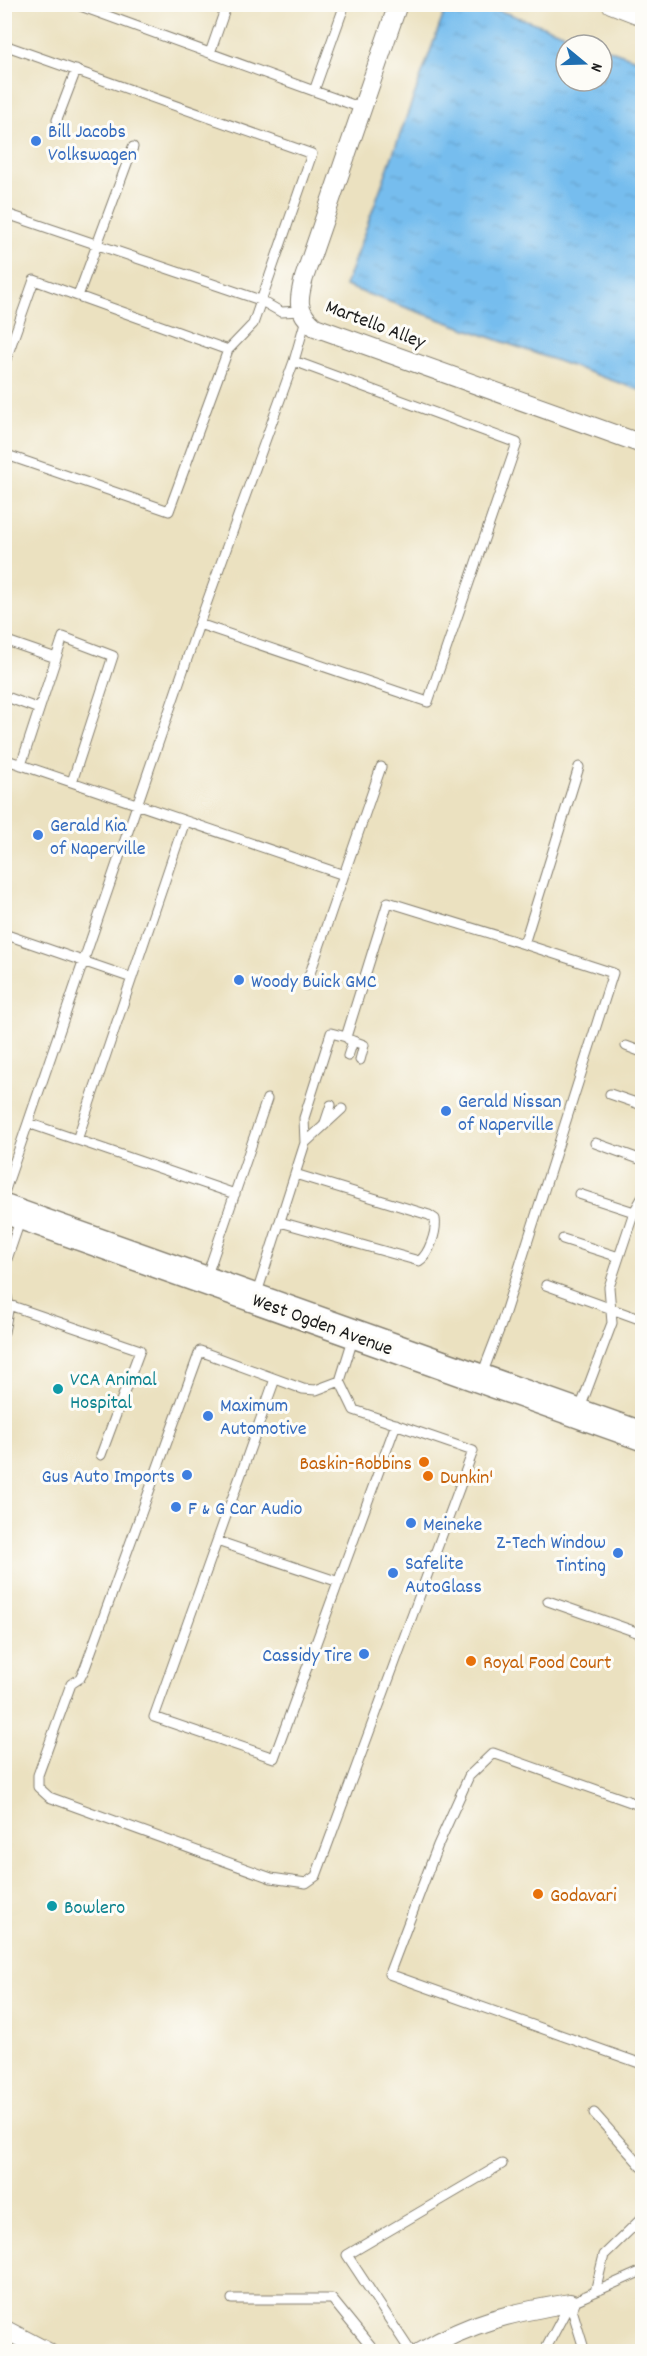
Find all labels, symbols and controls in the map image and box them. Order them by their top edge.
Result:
north arrow [554,33,614,93]
text: N [584,60,608,75]
place label: Bill Jacobs Volkswagen [48,119,137,170]
marker: Bill Jacobs Volkswagen [29,134,43,148]
street label: Martello Alley [321,294,430,358]
place label: Gerald Kia of Naperville [50,813,146,864]
marker: Gerald Kia of Naperville [31,828,45,842]
place label: Woody Buick GMC [251,969,377,997]
marker: Woody Buick GMC [232,973,246,987]
place label: Gerald Nissan of Naperville [458,1089,561,1140]
marker: Gerald Nissan of Naperville [439,1104,453,1118]
street label: West Ogden Avenue [248,1287,396,1364]
place label: VCA Animal Hospital [70,1367,157,1418]
marker: VCA Animal Hospital [51,1382,65,1396]
place label: Maximum Automotive [220,1393,307,1444]
marker: Maximum Automotive [201,1409,215,1423]
place label: Baskin-Robbins [300,1451,412,1479]
marker: Baskin-Robbins [417,1455,431,1469]
place label: Gus Auto Imports [42,1464,175,1492]
place label: Dunkin' [440,1465,493,1493]
marker: Gus Auto Imports [180,1468,194,1482]
marker: Dunkin' [421,1469,435,1483]
place label: F & G Car Audio [188,1496,302,1524]
marker: F & G Car Audio [169,1500,183,1514]
place label: Meineke [423,1512,482,1540]
marker: Meineke [404,1516,418,1530]
place label: Z-Tech Window Tinting [496,1530,606,1581]
marker: Z-Tech Window Tinting [611,1546,625,1560]
place label: Safelite AutoGlass [405,1551,482,1602]
marker: Safelite AutoGlass [386,1566,400,1580]
place label: Cassidy Tire [262,1643,352,1671]
marker: Cassidy Tire [357,1647,371,1661]
place label: Royal Food Court [483,1650,611,1678]
marker: Royal Food Court [464,1654,478,1668]
place label: Godavari [550,1883,617,1911]
marker: Godavari [531,1887,545,1901]
place label: Bowlero [64,1895,125,1923]
marker: Bowlero [45,1899,59,1913]

